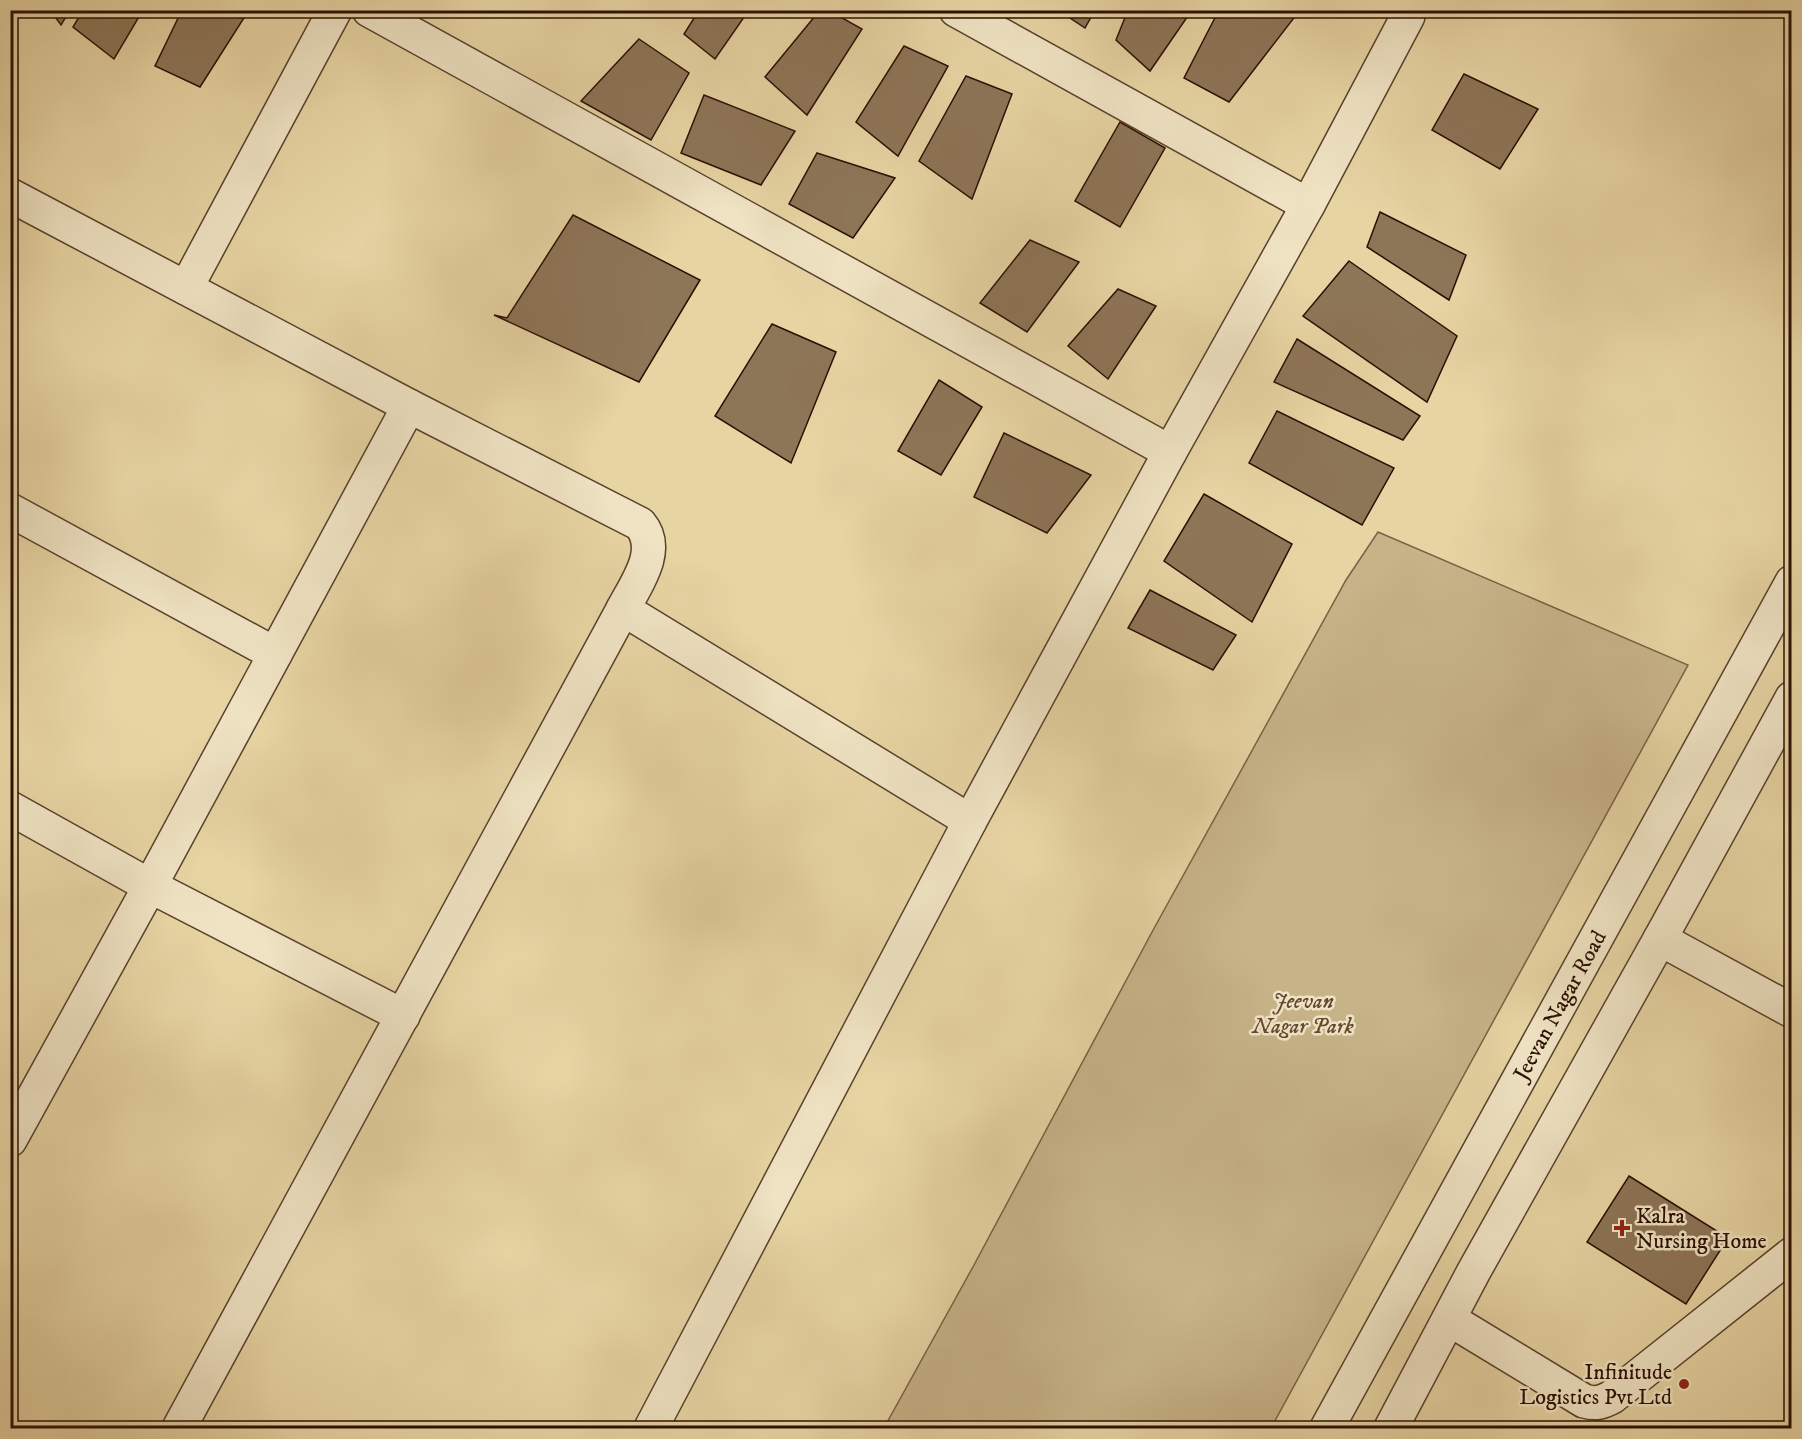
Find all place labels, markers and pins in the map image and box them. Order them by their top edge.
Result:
place label: Kalra Nursing Home [1636,1203,1767,1255]
marker: Kalra Nursing Home [1613,1219,1631,1237]
place label: Infinitude Logistics Pvt Ltd [1519,1359,1672,1411]
marker: Infinitude Logistics Pvt Ltd [1677,1377,1691,1391]

